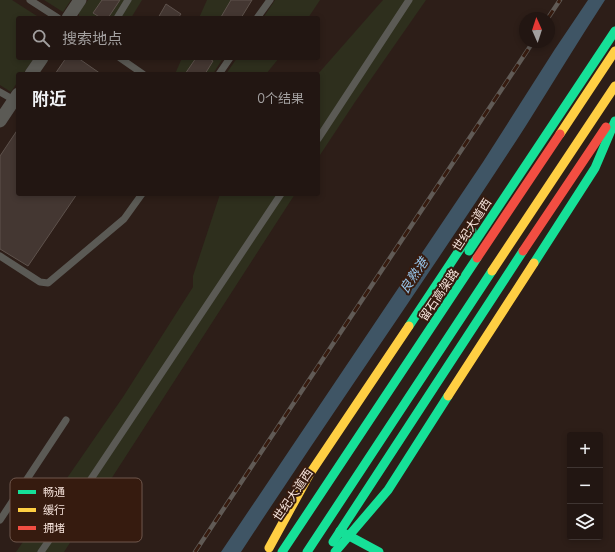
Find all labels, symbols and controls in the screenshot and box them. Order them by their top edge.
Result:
north arrow [519,12,555,48]
search box [16,16,320,60]
icon: search [30,27,52,49]
text: 搜索地点 [62,29,122,49]
text: 附近 [32,88,66,111]
text: 0个结果 [257,90,304,108]
street label: 世纪大道西 [449,195,495,255]
water label: 良熟港 [396,253,433,297]
street label: 留石高架路 [416,266,462,324]
map controls [567,432,603,540]
button: + [567,432,603,468]
street label: 世纪大道西 [270,466,316,524]
button: − [567,468,603,504]
legend [10,478,142,542]
text: 畅通 [43,485,65,500]
text: 缓行 [43,503,65,518]
button: layers [567,504,603,540]
text: 拥堵 [43,521,65,536]

